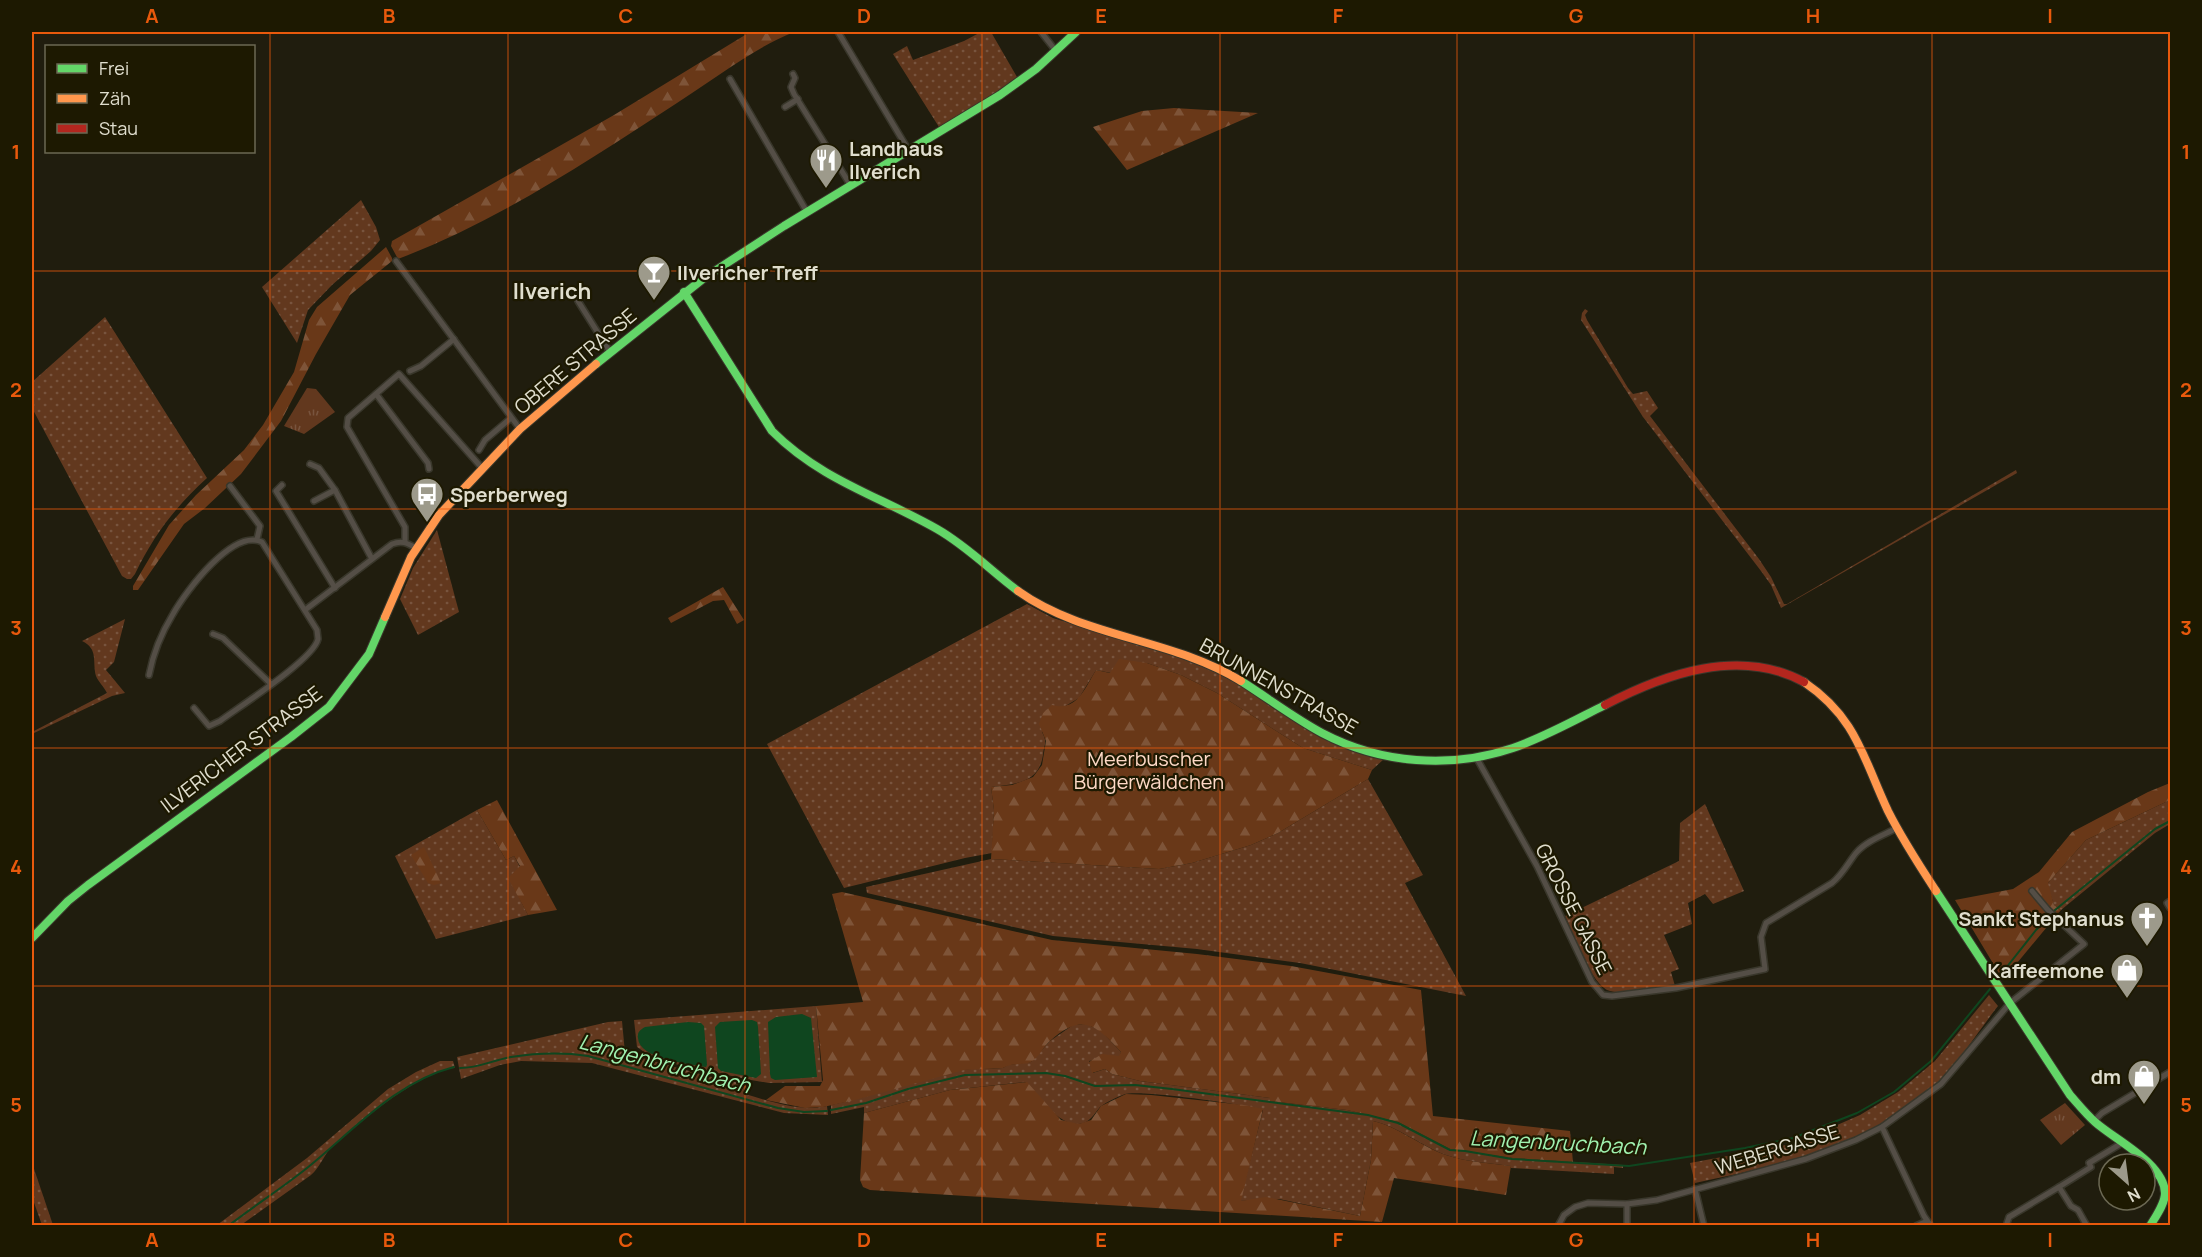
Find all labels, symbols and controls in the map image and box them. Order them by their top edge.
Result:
text: A [145,2,159,29]
text: B [383,2,396,29]
text: C [619,2,633,29]
text: D [857,2,871,29]
text: E [1095,2,1107,29]
text: F [1333,2,1344,29]
text: G [1569,2,1584,29]
text: H [1806,2,1820,29]
text: I [2047,2,2053,29]
legend [45,45,255,153]
text: Frei [99,56,129,80]
text: Zäh [99,86,131,110]
text: Stau [99,116,138,140]
place label: Landhaus Ilverich [849,135,943,185]
text: 1 [12,138,20,165]
text: 1 [2182,138,2190,165]
restaurant icon: Landhaus Ilverich [808,142,844,189]
bar icon: Ilvericher Treff [636,254,672,301]
place label: Ilvericher Treff [677,259,818,286]
district label: Ilverich [513,276,591,306]
street label: OBERE STRASSE [508,302,642,420]
text: 2 [10,376,22,403]
text: 2 [2180,376,2192,403]
bus stop icon: Sperberweg [409,476,445,523]
place label: Sperberweg [450,481,568,508]
text: 3 [10,614,22,641]
text: 3 [2180,614,2192,641]
street label: BRUNNENSTRASSE [1195,631,1363,741]
street label: ILVERICHER STRASSE [155,679,327,819]
park label: Meerbuscher Bürgerwäldchen [1074,745,1224,795]
street label: GROSSE GASSE [1529,839,1619,979]
text: 4 [10,853,22,880]
text: 4 [2180,853,2192,880]
church icon: Sankt Stephanus [2129,900,2165,947]
place label: Sankt Stephanus [1958,905,2124,932]
shop icon: Kaffeemone [2109,952,2145,999]
place label: Kaffeemone [1987,957,2104,984]
water label: Langenbruchbach [576,1027,755,1100]
shop icon: dm [2126,1058,2162,1105]
place label: dm [2091,1063,2121,1090]
text: 5 [10,1091,22,1118]
text: 5 [2180,1091,2192,1118]
street label: WEBERGASSE [1712,1117,1842,1181]
water label: Langenbruchbach [1469,1123,1648,1161]
north arrow [2097,1152,2157,1212]
text: N [2124,1183,2144,1208]
text: A [145,1226,159,1253]
text: B [383,1226,396,1253]
text: C [619,1226,633,1253]
text: D [857,1226,871,1253]
text: E [1095,1226,1107,1253]
text: F [1333,1226,1344,1253]
text: G [1569,1226,1584,1253]
text: H [1806,1226,1820,1253]
text: I [2047,1226,2053,1253]

